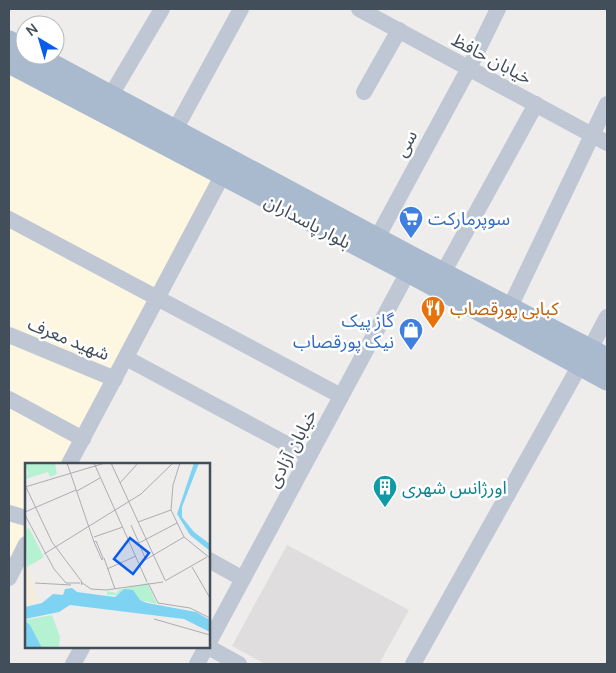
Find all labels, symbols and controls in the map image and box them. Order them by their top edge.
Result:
north arrow [15,15,65,65]
text: N [22,19,42,40]
street label: خیابان حافظ [448,27,536,89]
street label: سی [388,125,422,161]
street label: بلوار پاسداران [261,188,355,254]
supermarket icon: سوپرمارکت [398,205,424,239]
place label: سوپرمارکت [428,206,510,230]
restaurant icon: کبابی پورقصاب [420,295,446,329]
place label: کبابی پورقصاب [450,296,559,320]
place label: گاز پیک نیک پورقصاب [293,308,395,353]
street label: شهید معرف [25,311,113,365]
shop icon: گاز پیک نیک پورقصاب [398,317,424,351]
street label: خیابان آزادی [260,405,322,491]
inset map [25,463,210,648]
building icon: اورژانس شهری [372,474,398,508]
place label: اورژانس شهری [402,475,507,499]

